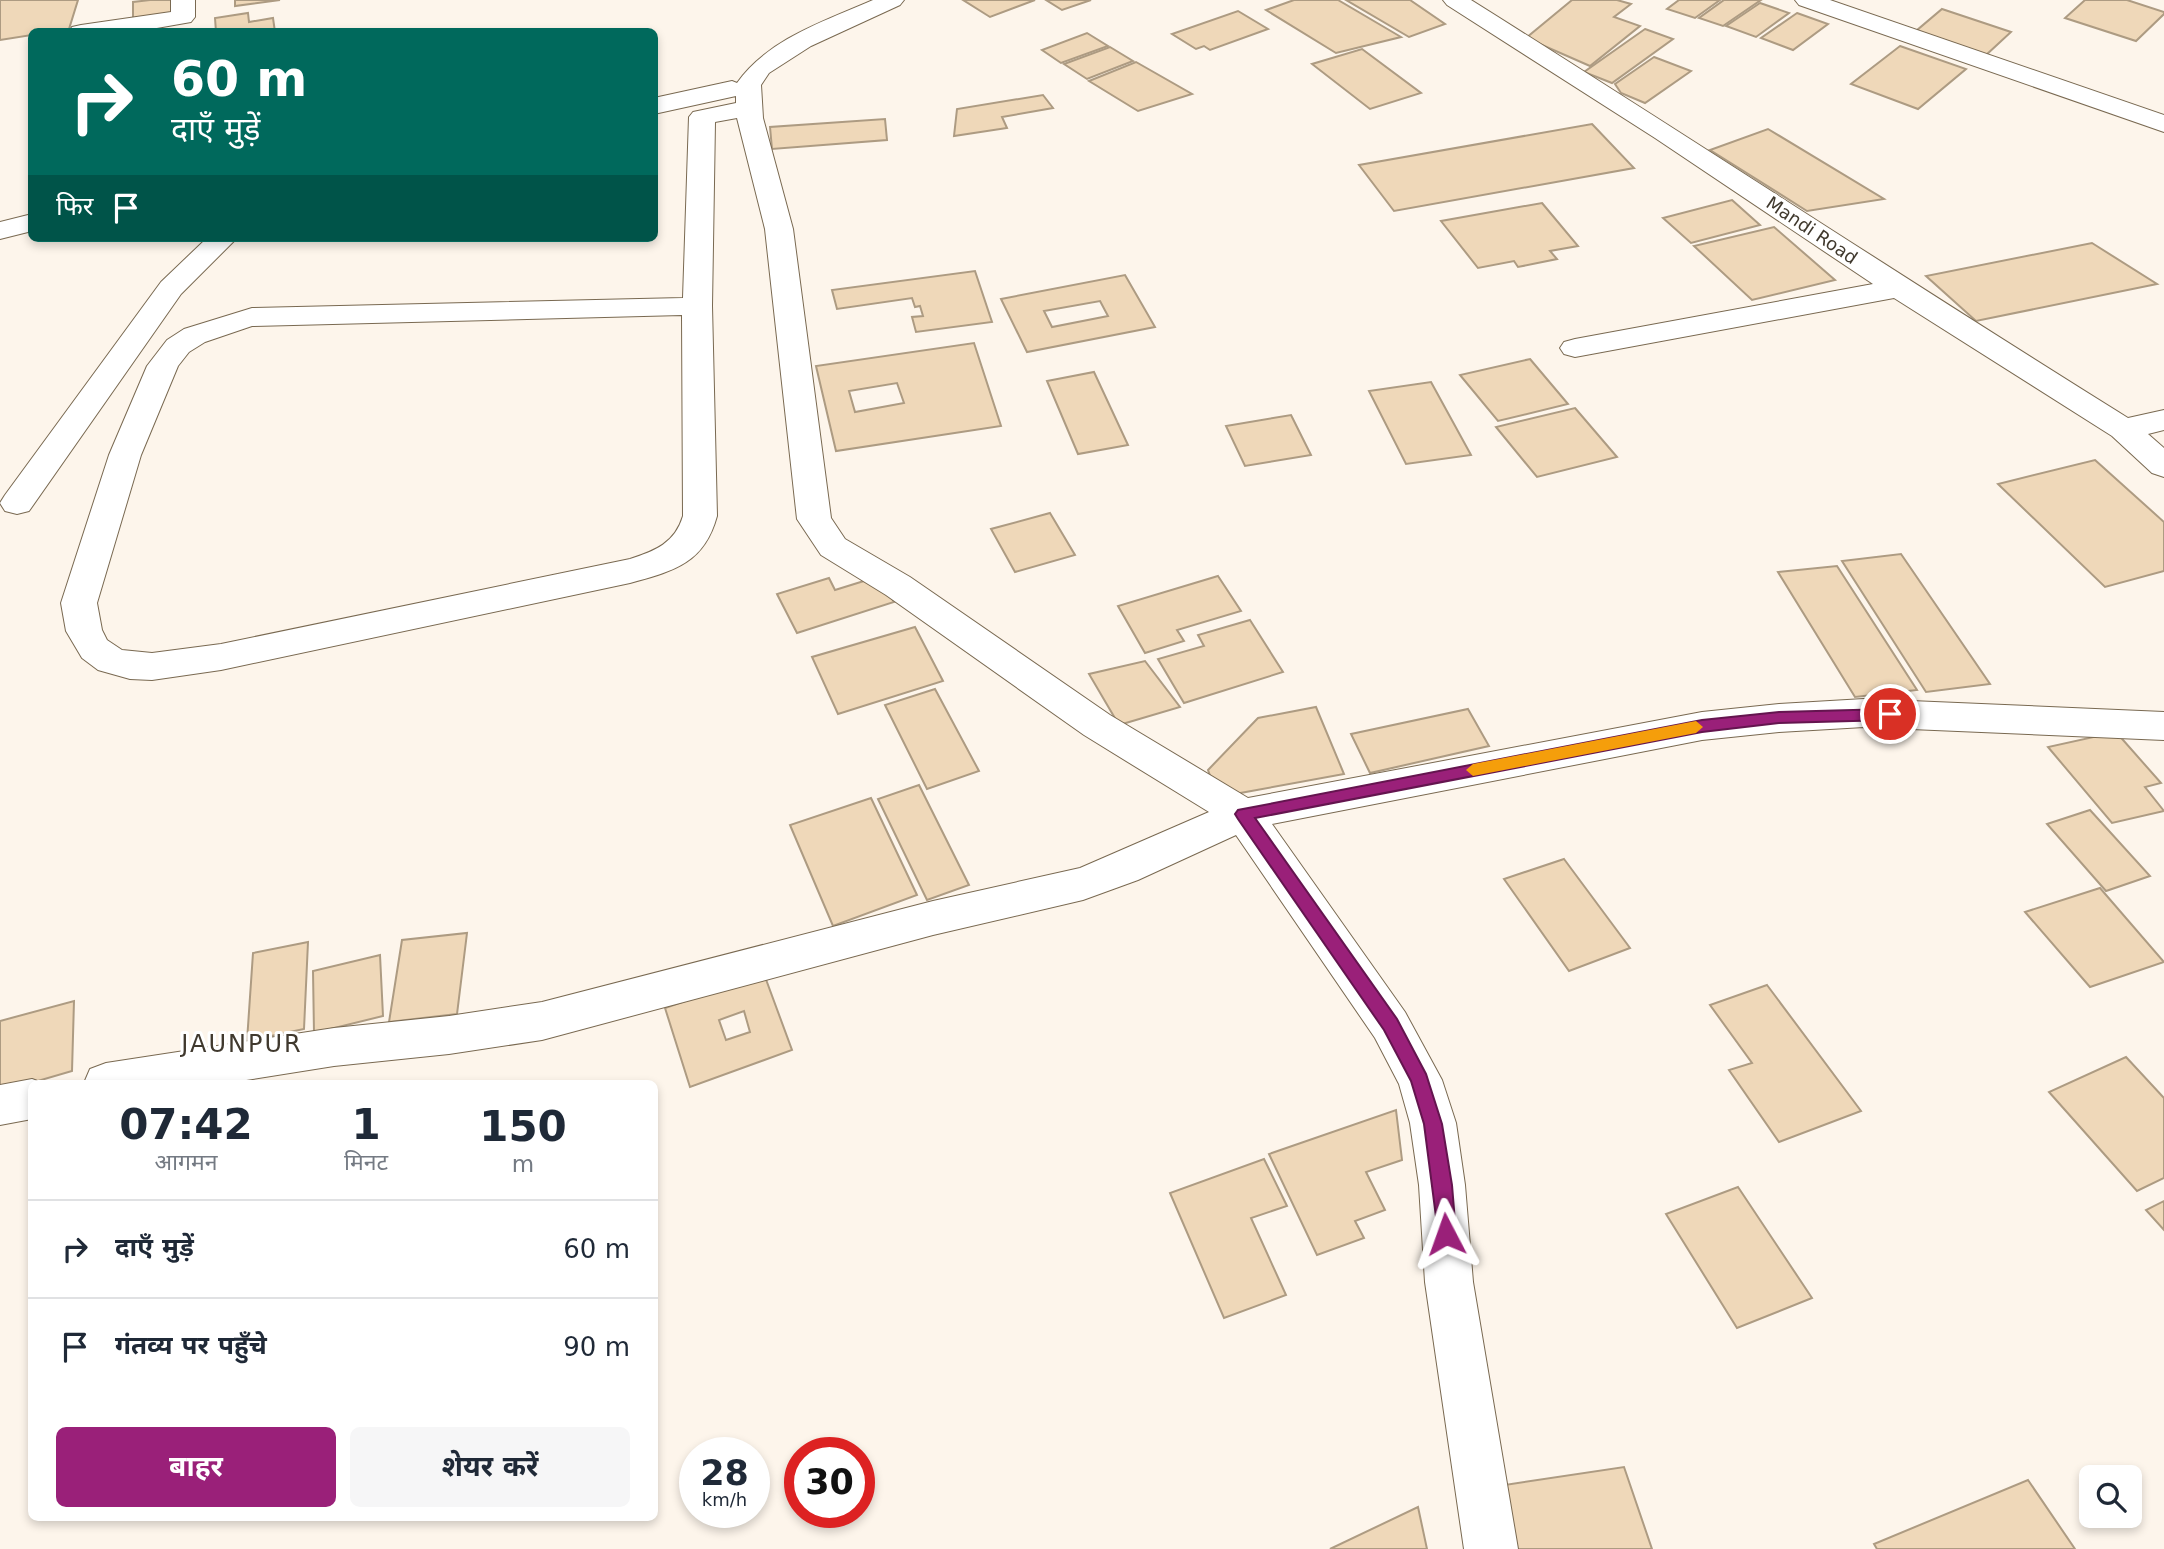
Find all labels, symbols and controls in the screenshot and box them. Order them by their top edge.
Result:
text: 60 m [171,51,307,108]
icon: right [56,56,147,147]
text: दाएँ मुड़ें [171,110,260,148]
icon: arrive [107,189,145,227]
text: फिर [56,191,93,221]
street label: Mandi Road [1762,192,1862,268]
pin [1860,684,1920,744]
icon: arrive [1871,695,1909,733]
district label: JAUNPUR [179,1030,303,1058]
text: 07:42 [119,1100,253,1149]
text: 1 [351,1100,381,1149]
text: 150 [479,1102,567,1151]
text: आगमन [154,1149,217,1175]
text: मिनट [344,1149,388,1175]
text: m [512,1151,534,1177]
position arrow [1409,1197,1483,1271]
icon: right [56,1230,94,1268]
text: दाएँ मुड़ें [115,1232,194,1262]
text: 60 m [563,1234,630,1264]
icon: arrive [56,1328,94,1366]
text: गंतव्य पर पहुँचे [115,1330,267,1360]
text: 90 m [563,1332,630,1362]
button: बाहर [56,1427,336,1507]
button: शेयर करें [350,1427,630,1507]
speed limit sign: 30 [784,1437,875,1528]
text: 28 [700,1453,749,1493]
map controls [2079,1465,2142,1528]
button: search [2079,1465,2142,1528]
text: km/h [702,1489,747,1510]

